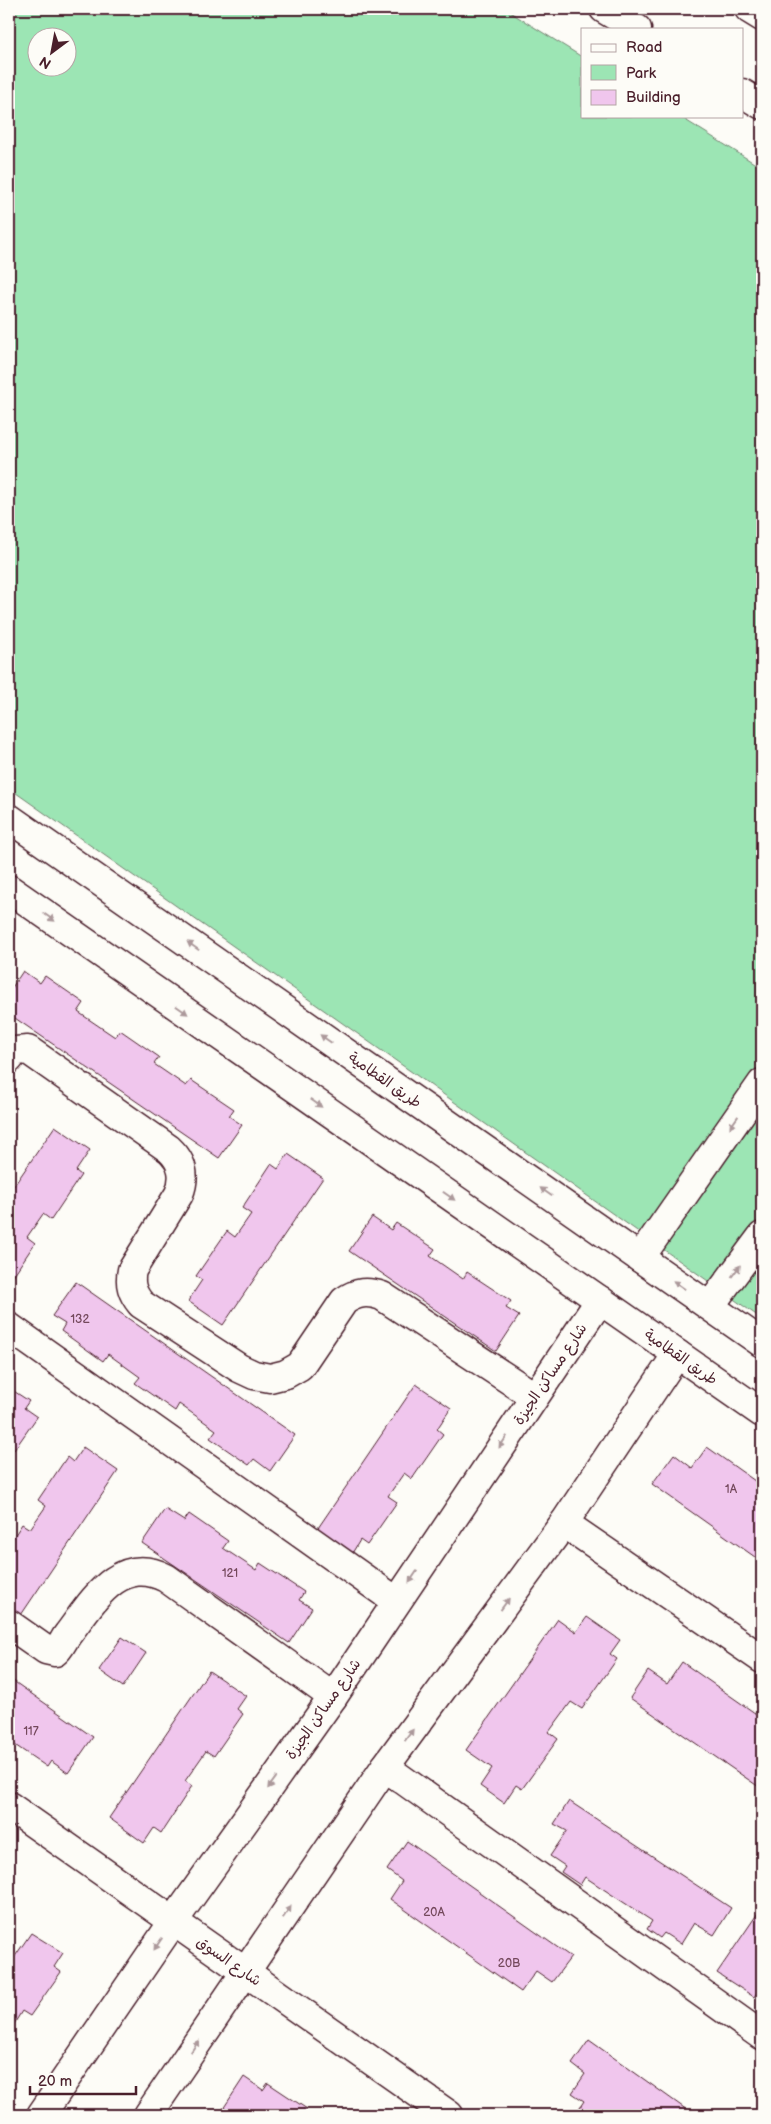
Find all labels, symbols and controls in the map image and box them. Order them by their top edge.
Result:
north arrow [28,28,78,78]
legend [581,28,744,118]
text: Road [626,38,662,57]
text: N [36,53,54,73]
text: Park [626,64,657,83]
text: Building [626,88,681,107]
one-way arrow [42,912,56,922]
one-way arrow [186,941,200,951]
one-way arrow [175,1005,189,1015]
one-way arrow [319,1034,333,1044]
street label: طريق القطامية [344,1048,425,1113]
one-way arrow [309,1098,322,1108]
one-way arrow [729,1116,739,1129]
one-way arrow [539,1187,553,1197]
one-way arrow [442,1191,456,1201]
one-way arrow [731,1264,741,1278]
one-way arrow [672,1280,686,1290]
house number: 132 [70,1312,90,1327]
street label: شارع مساكن الجيزة [509,1320,591,1429]
street label: طريق القطامية [640,1325,721,1390]
one-way arrow [498,1435,508,1448]
house number: 1A [725,1482,738,1497]
house number: 121 [222,1566,238,1581]
one-way arrow [408,1570,418,1583]
one-way arrow [499,1598,510,1611]
street label: شارع مساكن الجيزة [282,1655,365,1763]
house number: 117 [23,1724,39,1739]
one-way arrow [403,1729,414,1742]
one-way arrow [267,1776,277,1790]
one-way arrow [282,1905,292,1919]
house number: 20A [423,1905,445,1920]
street label: شارع السوق [193,1932,265,1991]
one-way arrow [153,1937,162,1951]
house number: 20B [498,1956,520,1971]
one-way arrow [190,2040,200,2053]
scale bar [30,2064,136,2096]
text: 20 m [38,2072,72,2091]

